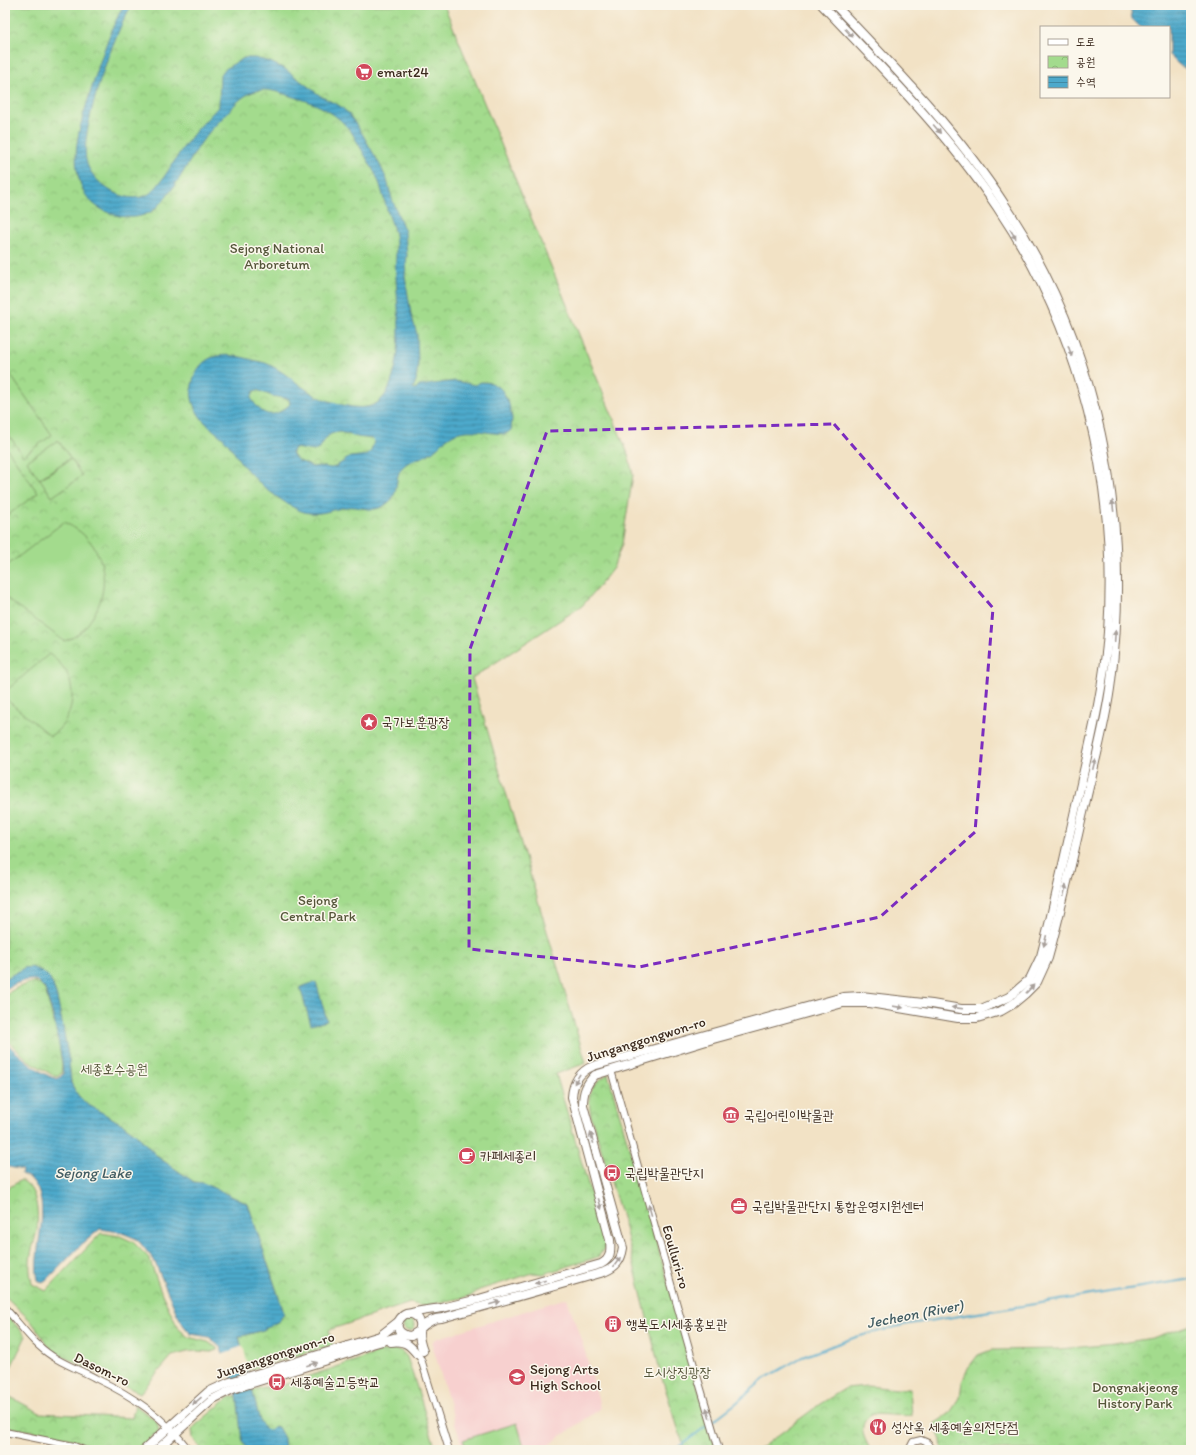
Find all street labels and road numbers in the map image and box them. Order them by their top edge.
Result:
street label: Junganggongwon-ro [584,1013,708,1066]
street label: Eoulluri-ro [658,1223,693,1291]
street label: Junganggongwon-ro [214,1328,337,1383]
street label: Dasom-ro [71,1349,132,1390]

